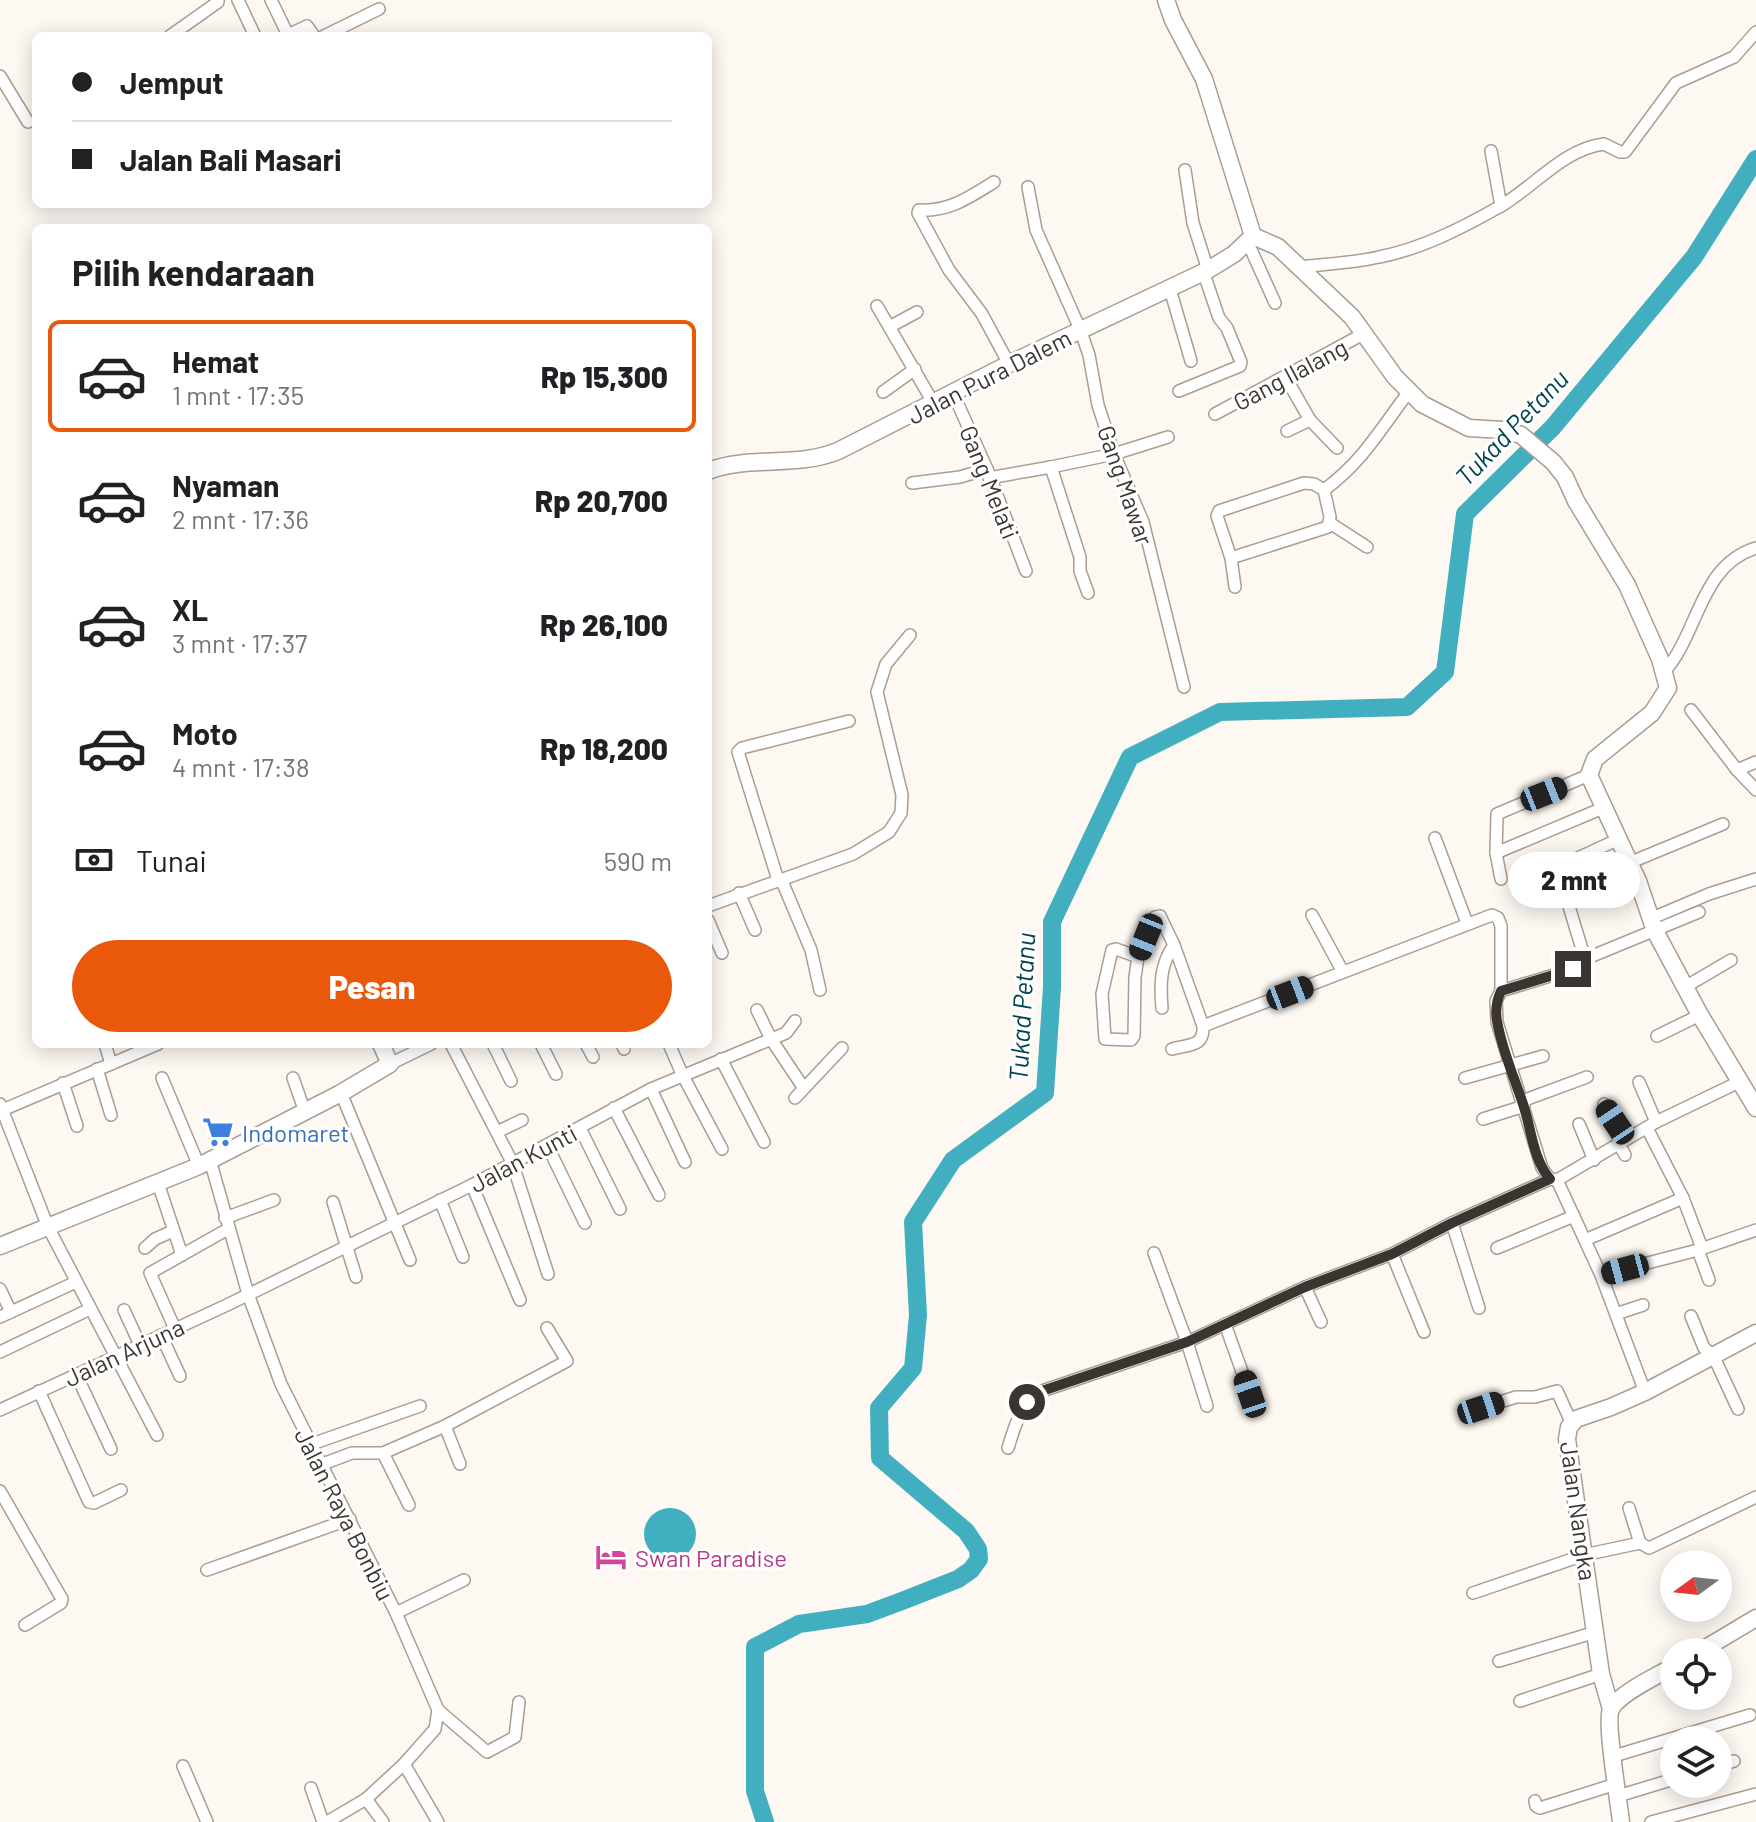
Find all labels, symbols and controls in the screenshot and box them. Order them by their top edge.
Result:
text: Jemput [120,64,224,100]
text: Jalan Bali Masari [120,141,342,177]
text: Pilih kendaraan [72,250,315,293]
street label: Jalan Pura Dalem [902,322,1076,430]
street label: Gang Ilalang [1228,332,1352,416]
icon: car [76,340,148,412]
text: Hemat [172,343,259,379]
text: Rp 15,300 [541,358,668,394]
water label: Tukad Petanu [1448,363,1574,491]
text: 1 mnt · 17:35 [172,379,304,410]
street label: Gang Melati [954,421,1026,543]
street label: Gang Mawar [1092,421,1160,549]
icon: car [76,464,148,536]
text: Nyaman [172,467,279,503]
text: Rp 20,700 [535,482,668,518]
text: 2 mnt · 17:36 [172,503,309,534]
icon: car [76,588,148,660]
text: XL [172,591,208,627]
text: Rp 26,100 [540,606,668,642]
text: 3 mnt · 17:37 [172,627,307,658]
icon: car [76,712,148,784]
text: Moto [172,715,238,751]
text: Rp 18,200 [540,730,668,766]
text: 4 mnt · 17:38 [172,751,310,782]
car [1517,774,1571,814]
icon: cash [72,838,116,882]
text: Tunai [136,842,207,878]
text: 590 m [604,845,672,876]
callout: 2 mnt [1507,853,1639,909]
text: 2 mnt [1541,864,1607,895]
car [1126,910,1166,964]
water label: Tukad Petanu [1002,932,1040,1082]
button: Pesan [72,940,672,1032]
route end [1555,951,1591,987]
car [1263,973,1317,1013]
car [1592,1095,1638,1149]
supermarket icon: Indomaret [201,1115,235,1149]
place label: Indomaret [242,1118,349,1147]
street label: Jalan Kunti [465,1118,581,1198]
car [1599,1251,1651,1287]
street label: Jalan Arjuna [59,1312,189,1392]
car [1231,1367,1269,1421]
route start [1009,1384,1045,1420]
car [1454,1389,1508,1427]
street label: Jalan Raya Bonbiu [289,1423,401,1605]
street label: Jalan Nangka [1555,1440,1603,1582]
hotel icon: Swan Paradise [594,1540,628,1574]
place label: Swan Paradise [635,1543,787,1572]
north arrow [1660,1550,1732,1622]
map controls [1660,1550,1732,1798]
button: locate [1660,1638,1732,1710]
button: layers [1660,1726,1732,1798]

